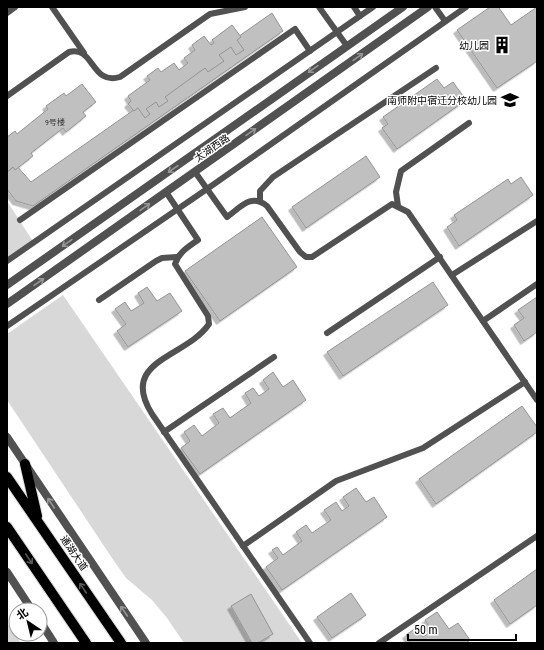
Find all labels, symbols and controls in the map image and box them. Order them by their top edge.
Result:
building icon: 幼儿园 [492,35,512,55]
place label: 幼儿园 [459,40,489,51]
one-way arrow [352,53,363,61]
one-way arrow [308,65,319,74]
school or university icon: 南师附中宿迁分校幼儿园 [500,90,520,110]
place label: 南师附中宿迁分校幼儿园 [387,95,497,106]
house number: 9号楼 [45,118,65,127]
one-way arrow [246,128,257,136]
street label: 太湖西路 [192,132,232,164]
one-way arrow [168,165,179,173]
one-way arrow [139,203,150,211]
one-way arrow [61,239,72,247]
one-way arrow [33,278,44,286]
one-way arrow [47,498,55,509]
street label: 通湖大道 [58,533,90,573]
one-way arrow [25,553,33,564]
one-way arrow [79,582,87,593]
north arrow [8,602,48,642]
text: 北 [14,606,31,623]
one-way arrow [120,606,128,617]
scale bar [408,616,516,642]
text: 50 m [414,623,438,637]

